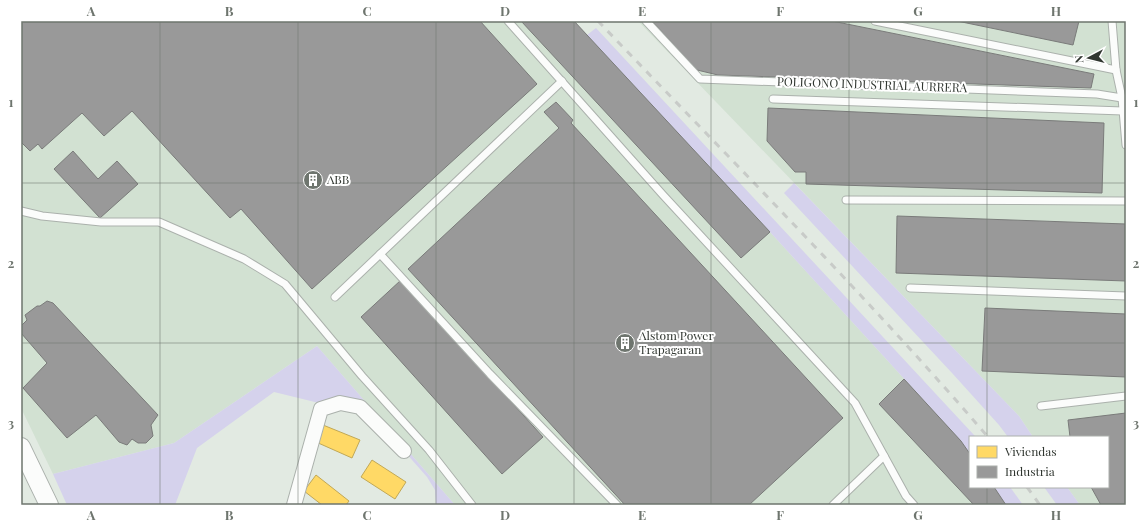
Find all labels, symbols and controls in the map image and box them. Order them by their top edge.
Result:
text: A [86,2,96,19]
text: B [225,2,234,19]
text: C [362,2,372,19]
text: D [500,2,510,19]
text: E [638,2,646,19]
text: F [776,2,784,19]
text: G [913,2,923,19]
text: H [1051,2,1061,19]
north arrow [1069,38,1109,78]
text: N [1071,54,1087,64]
street label: POLIGONO INDUSTRIAL AURRERA [777,73,968,95]
text: 1 [9,93,14,110]
text: 1 [1134,93,1139,110]
building icon: ABB [302,169,324,191]
place label: ABB [326,171,349,187]
text: 2 [8,254,15,271]
text: 2 [1133,254,1140,271]
place label: Alstom Power Trapagaran [638,327,714,357]
building icon: Alstom Power Trapagaran [614,332,636,354]
text: 3 [8,414,14,431]
text: 3 [1133,414,1139,431]
legend [969,436,1109,488]
text: Viviendas [1004,443,1057,459]
text: Industria [1005,463,1055,479]
text: A [86,506,96,523]
text: B [225,506,234,523]
text: C [362,506,372,523]
text: D [500,506,510,523]
text: E [638,506,646,523]
text: F [776,506,784,523]
text: G [913,506,923,523]
text: H [1051,506,1061,523]

